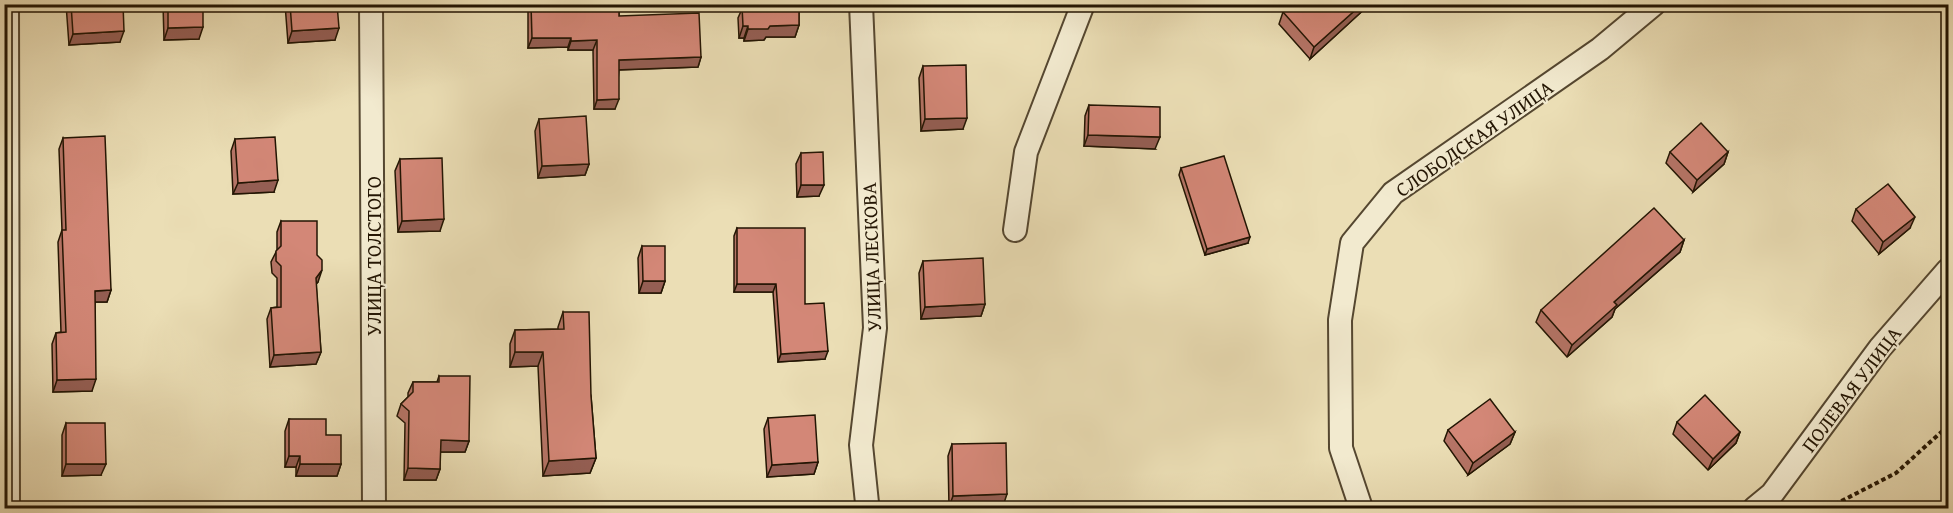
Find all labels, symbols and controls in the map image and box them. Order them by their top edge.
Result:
street label: СЛОБОДСКАЯ УЛИЦА [1389,73,1559,203]
street label: УЛИЦА ТОЛСТОГО [359,176,388,336]
street label: УЛИЦА ЛЕСКОВА [854,182,888,332]
street label: ПОЛЕВАЯ УЛИЦА [1794,320,1908,458]

